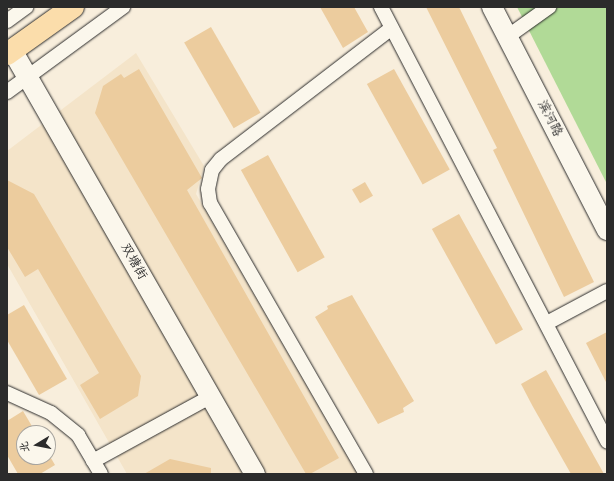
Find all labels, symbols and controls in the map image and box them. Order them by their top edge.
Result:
street label: 滨河路 [533,98,565,140]
street label: 双塘街 [116,241,150,283]
north arrow [16,425,56,465]
text: 北 [17,440,33,454]

